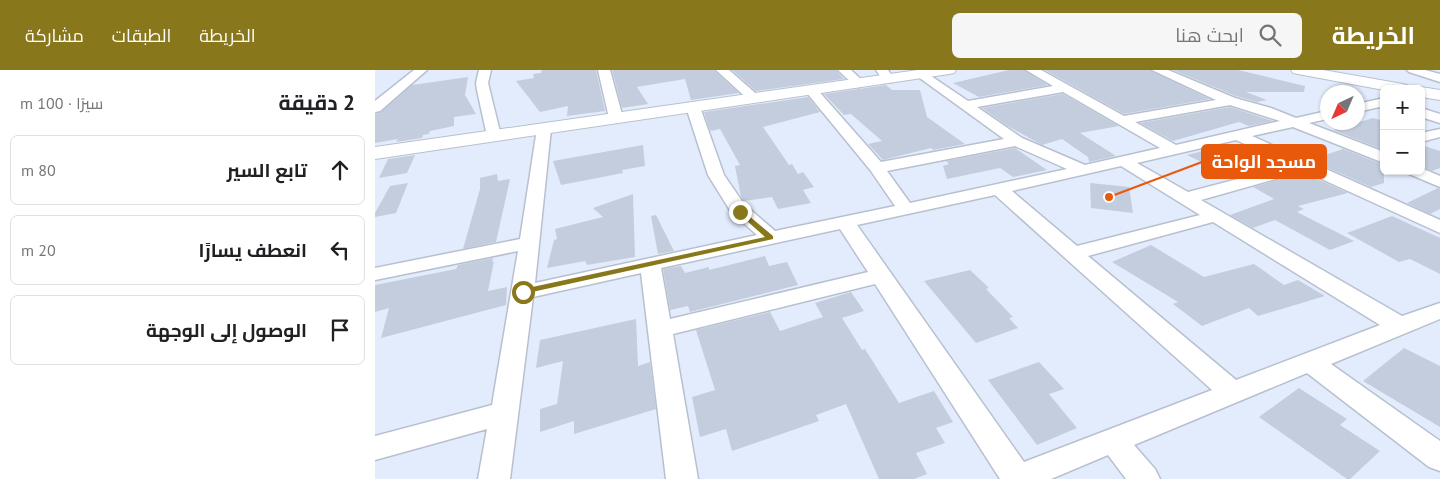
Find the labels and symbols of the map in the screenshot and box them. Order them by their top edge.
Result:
north arrow [1320,85,1365,130]
callout: مسجد الواحة [1202,145,1326,178]
text: مسجد الواحة [1212,150,1316,173]
route end [729,201,752,224]
route start [512,281,535,304]

